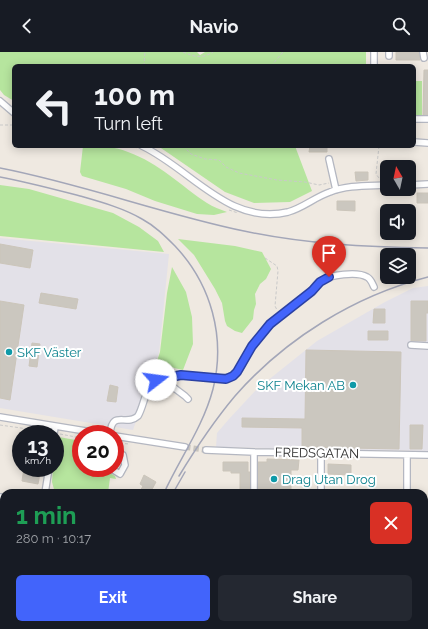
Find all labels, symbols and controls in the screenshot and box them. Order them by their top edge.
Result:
icon: back [16,15,38,37]
icon: search [390,15,412,37]
text: Navio [189,16,239,37]
text: 100 m [94,79,175,112]
icon: left [28,80,80,132]
text: Turn left [94,113,163,134]
north arrow [380,160,416,196]
map controls [380,160,416,284]
button: sound [380,204,416,240]
pin [312,236,346,277]
icon: arrive [318,242,340,264]
button: layers [380,248,416,284]
place label: SKF Väster [17,345,82,360]
marker: SKF Väster [4,347,14,357]
position arrow [135,359,177,401]
place label: SKF Mekan AB [257,378,345,393]
marker: SKF Mekan AB [348,380,358,390]
speed limit sign: 20 [72,425,124,477]
text: 13 [27,434,49,458]
street label: FREDSGATAN [275,445,359,461]
text: km/h [25,455,51,466]
place label: Drag Utan Drog [282,472,376,487]
marker: Drag Utan Drog [269,474,279,484]
text: 1 min [16,501,77,530]
button: close [370,502,412,544]
text: 280 m · 10:17 [16,531,91,546]
button: Exit [16,575,210,621]
button: Share [218,575,412,621]

